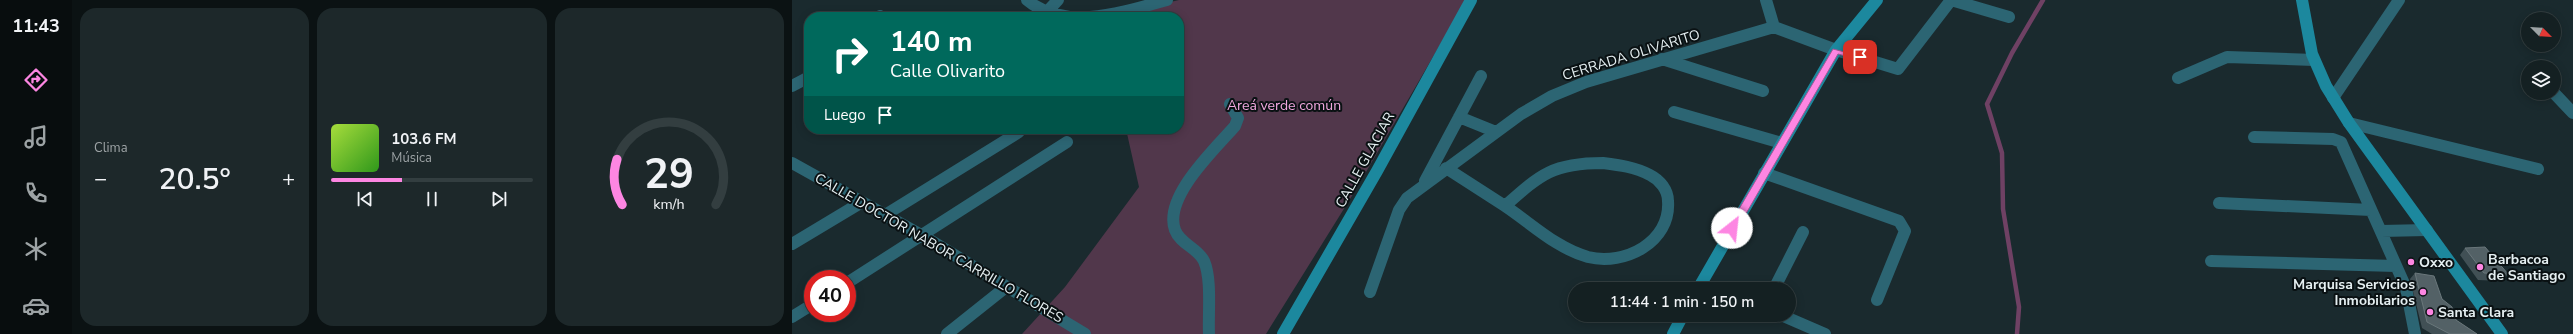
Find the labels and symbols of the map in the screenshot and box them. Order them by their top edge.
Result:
north arrow [2521,12,2561,52]
street label: CERRADA OLIVARITO [1560,25,1702,85]
pin [1843,40,1877,74]
park label: Areá verde común [1227,96,1341,115]
street label: CALLE GLACIAR [1331,109,1399,211]
street label: CALLE DOCTOR NABOR CARRILLO FLORES [811,169,1067,327]
position arrow [1711,207,1753,249]
place label: Barbacoa de Santiago [2488,250,2566,285]
place label: Oxxo [2419,253,2453,272]
marker: Oxxo [2406,257,2416,267]
marker: Barbacoa de Santiago [2475,262,2485,272]
speed limit sign: 40 [804,270,856,322]
place label: Marquisa Servicios Inmobilarios [2293,275,2415,310]
marker: Marquisa Servicios Inmobilarios [2418,287,2428,297]
place label: Santa Clara [2438,303,2514,322]
marker: Santa Clara [2425,307,2435,317]

